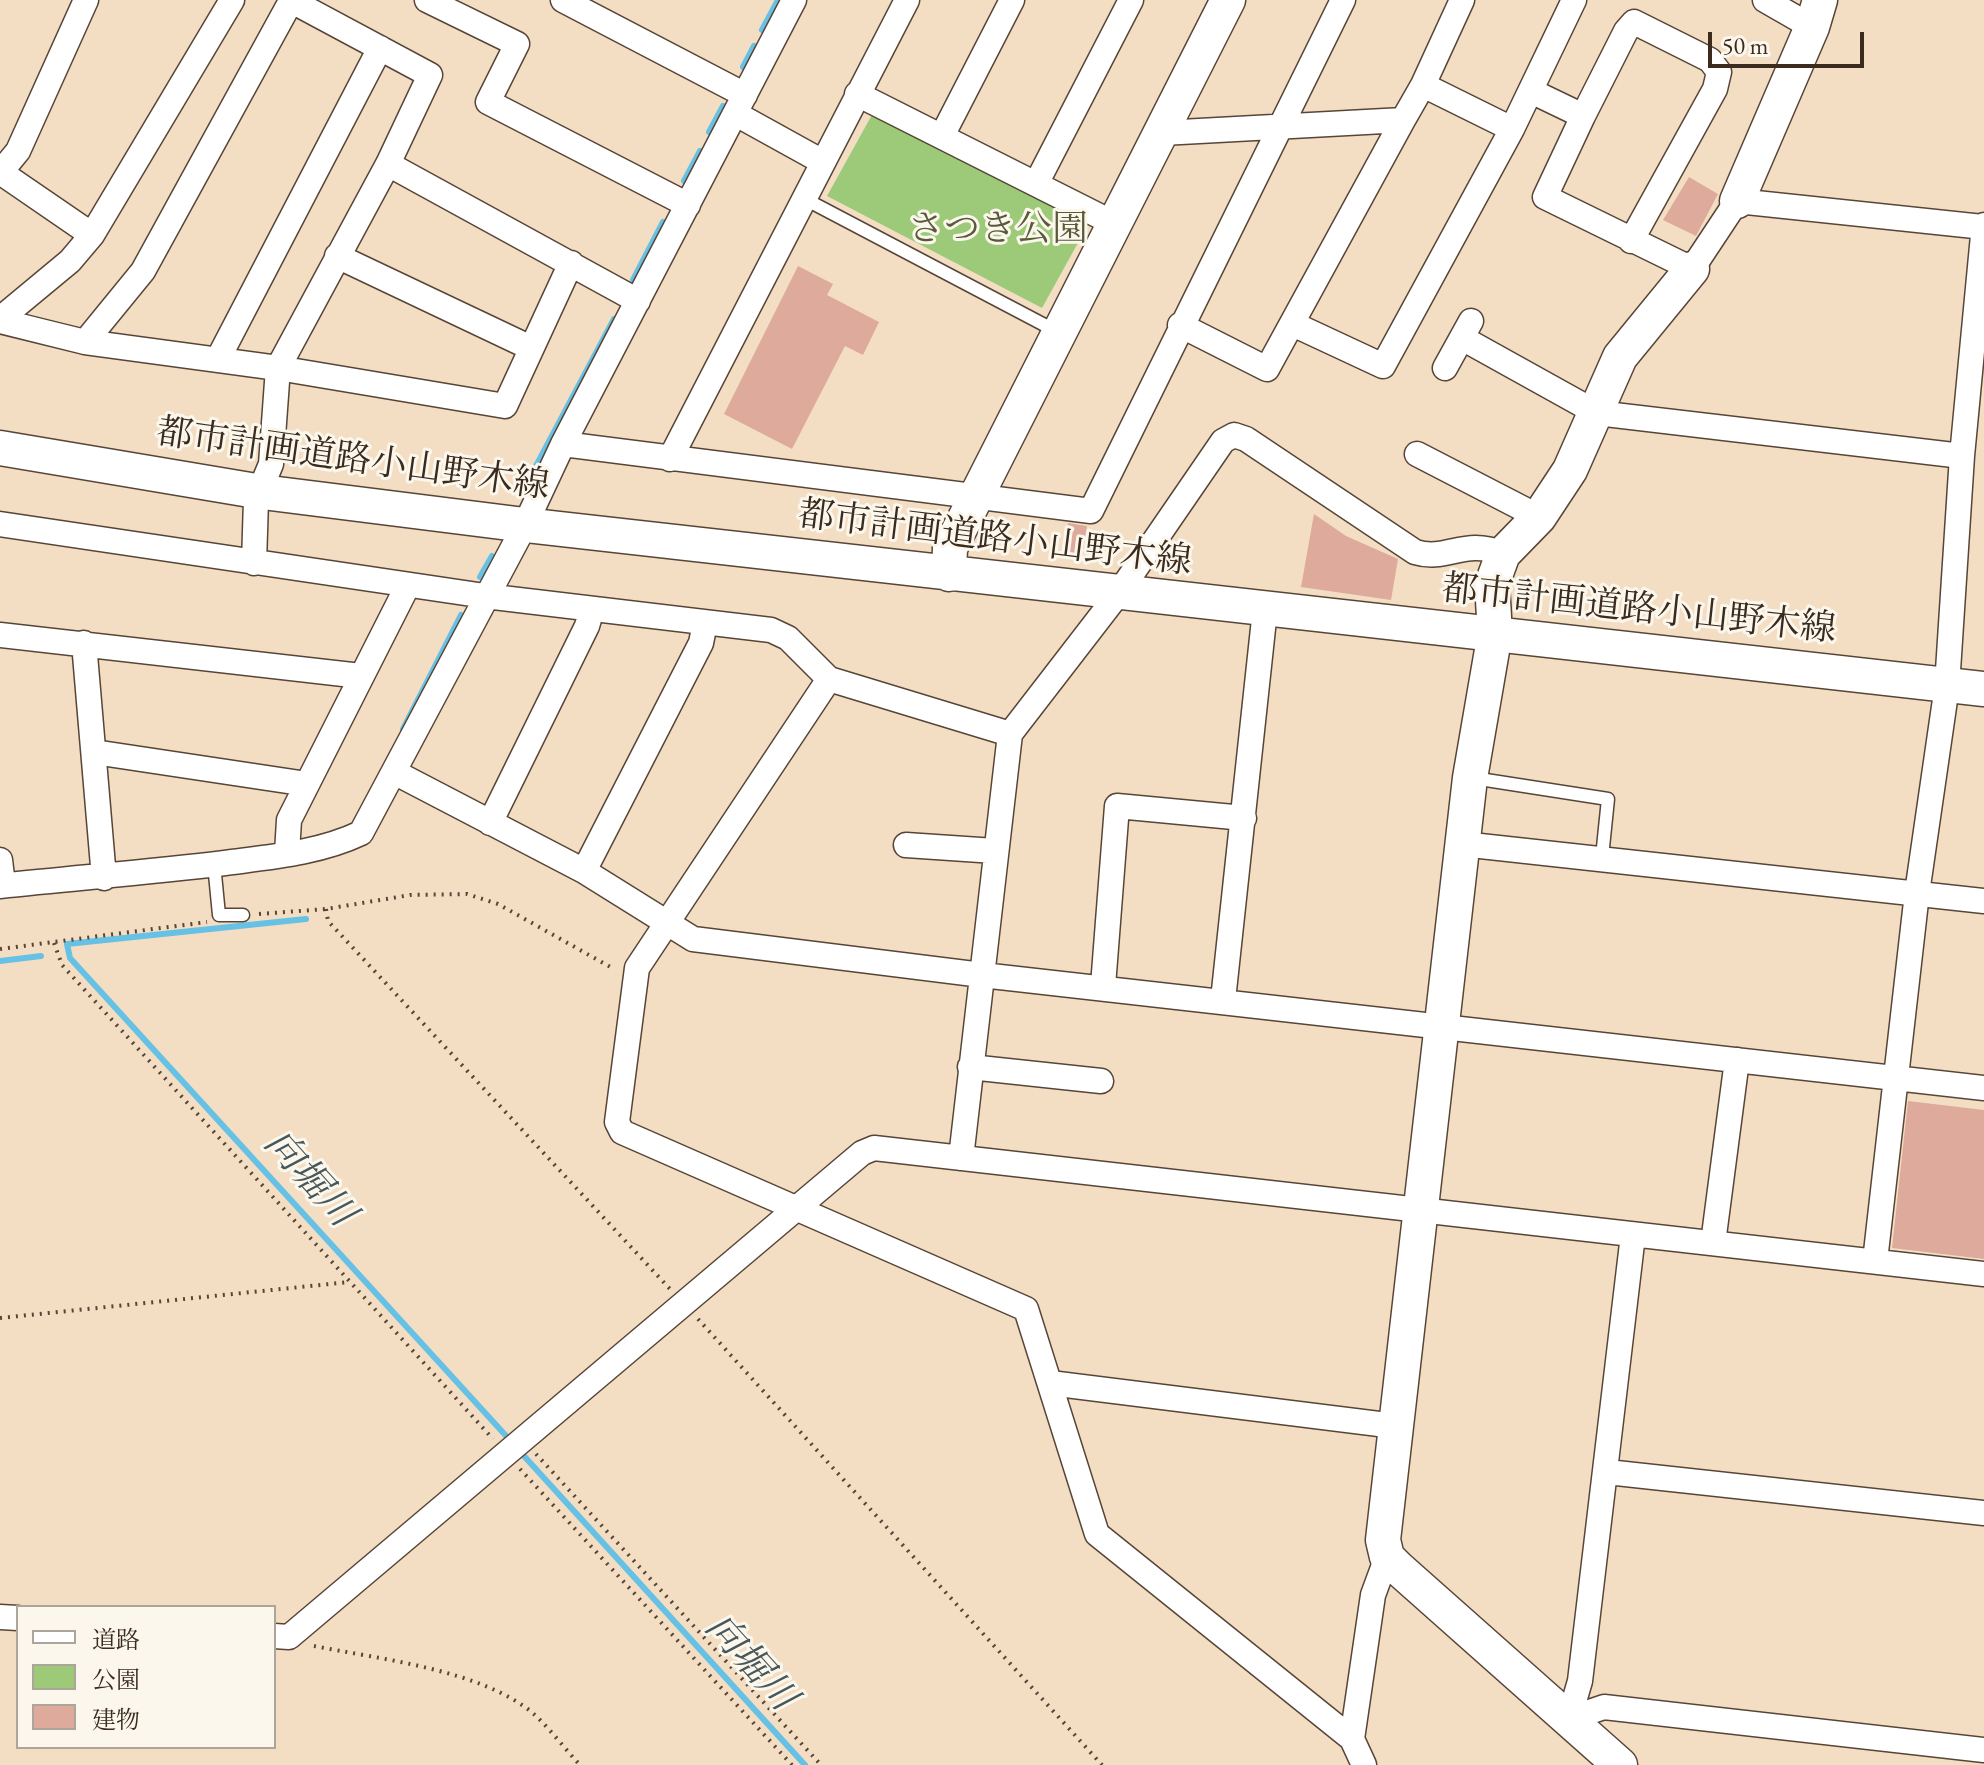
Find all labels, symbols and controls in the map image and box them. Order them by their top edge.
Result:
scale bar [1712,16,1868,66]
text: 50 m [1722,30,1769,61]
park label: さつき公園 [908,208,1088,252]
street label: 都市計画道路小山野木線 [154,411,552,509]
street label: 都市計画道路小山野木線 [796,493,1194,585]
street label: 都市計画道路小山野木線 [1440,568,1838,652]
water label: 向堀川 [254,1121,364,1237]
legend [16,1605,276,1749]
water label: 向堀川 [695,1605,805,1721]
text: 道路 [92,1624,140,1655]
text: 公園 [92,1664,140,1695]
text: 建物 [92,1704,140,1735]

